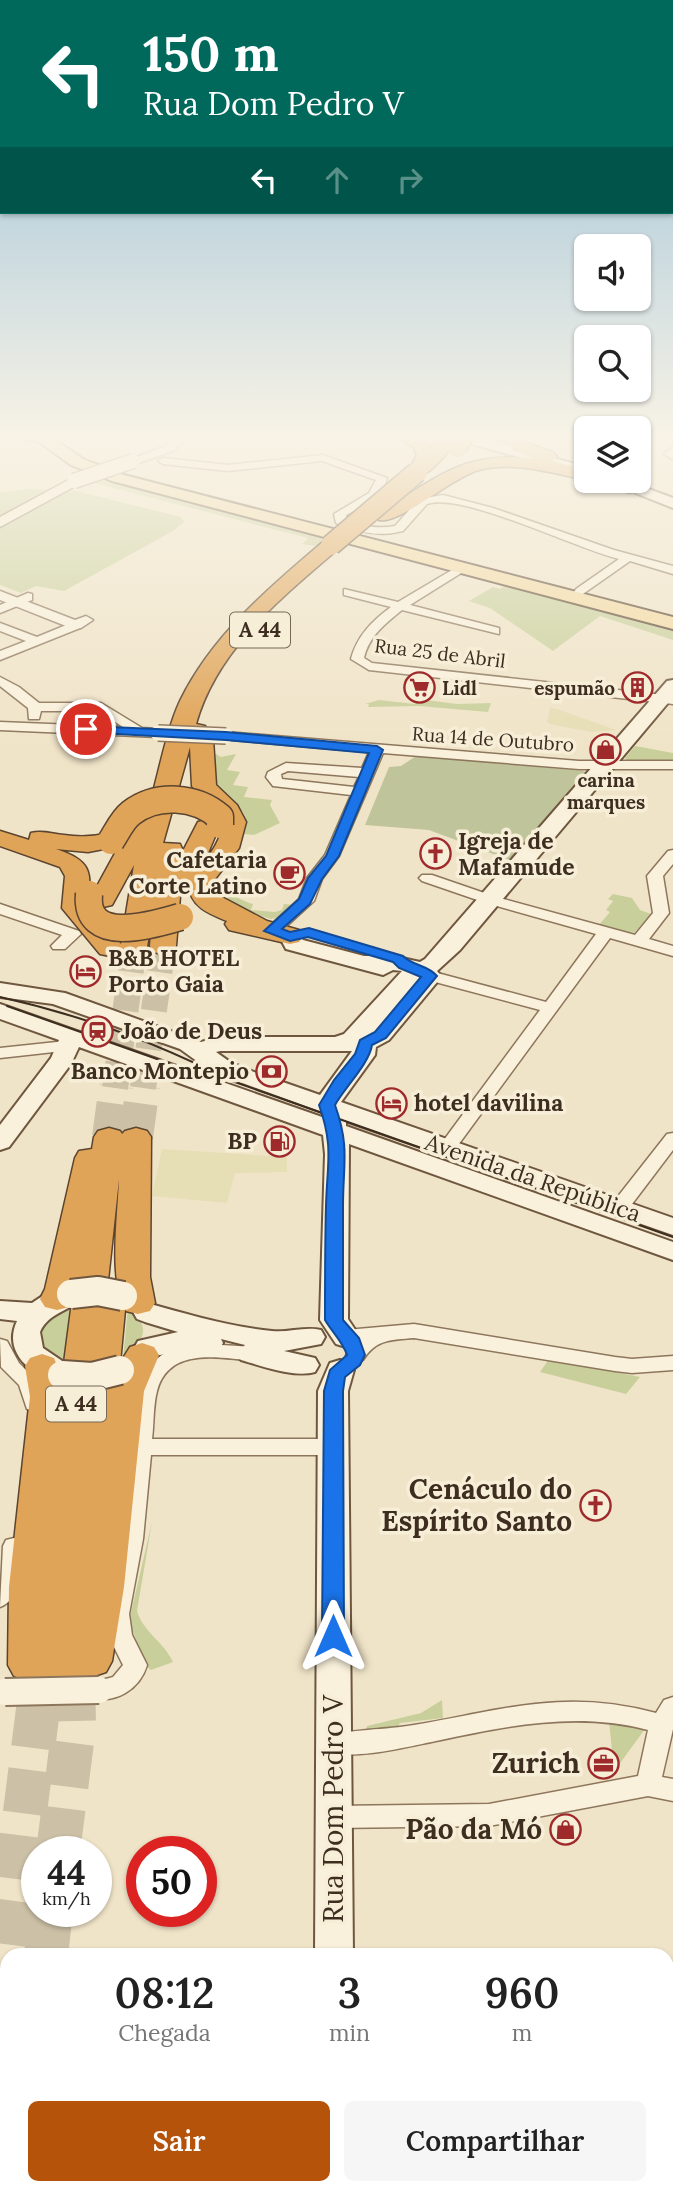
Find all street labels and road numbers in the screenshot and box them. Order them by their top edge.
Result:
road number: A 44 [230,612,290,648]
street label: Rua 25 de Abril [373,633,507,673]
street label: Rua 14 de Outubro [411,721,575,757]
street label: Avenida da República [421,1127,645,1228]
road number: A 44 [46,1386,106,1422]
street label: Rua Dom Pedro V [315,1694,351,1923]

